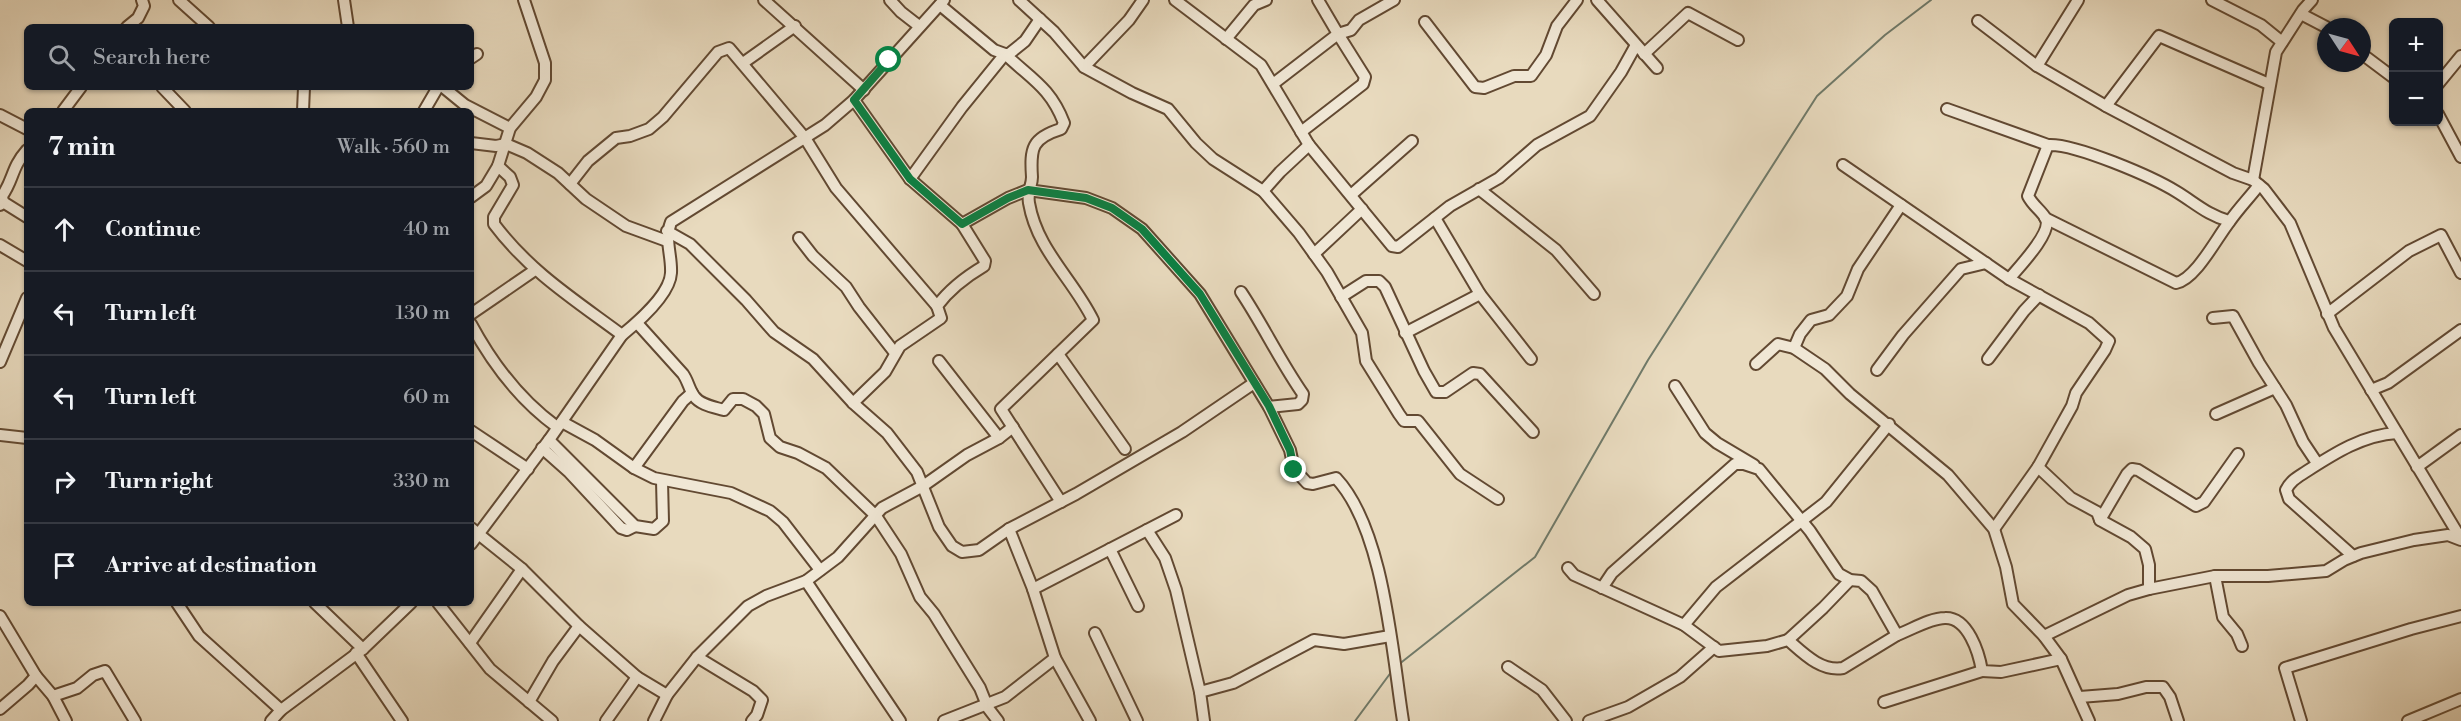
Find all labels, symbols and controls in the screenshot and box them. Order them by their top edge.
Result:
north arrow [2317,18,2371,72]
map controls [2389,18,2443,126]
button: + [2389,18,2443,72]
search box [24,24,474,90]
icon: search [45,41,78,74]
text: Search here [93,44,210,71]
route start [875,46,901,72]
button: − [2389,72,2443,126]
text: 7 min [48,131,115,163]
text: Walk · 560 m [337,135,450,160]
icon: ahead [48,213,81,246]
text: Continue [105,216,201,243]
text: 40 m [403,217,450,242]
icon: left [48,297,81,330]
text: Turn left [105,300,196,327]
text: 130 m [395,301,450,326]
icon: left [48,381,81,414]
text: Turn left [105,384,196,411]
text: 60 m [403,385,450,410]
route end [1280,456,1306,482]
icon: right [48,465,81,498]
text: Turn right [105,468,213,495]
text: 330 m [393,469,450,494]
icon: arrive [48,549,81,582]
text: Arrive at destination [105,552,317,579]

